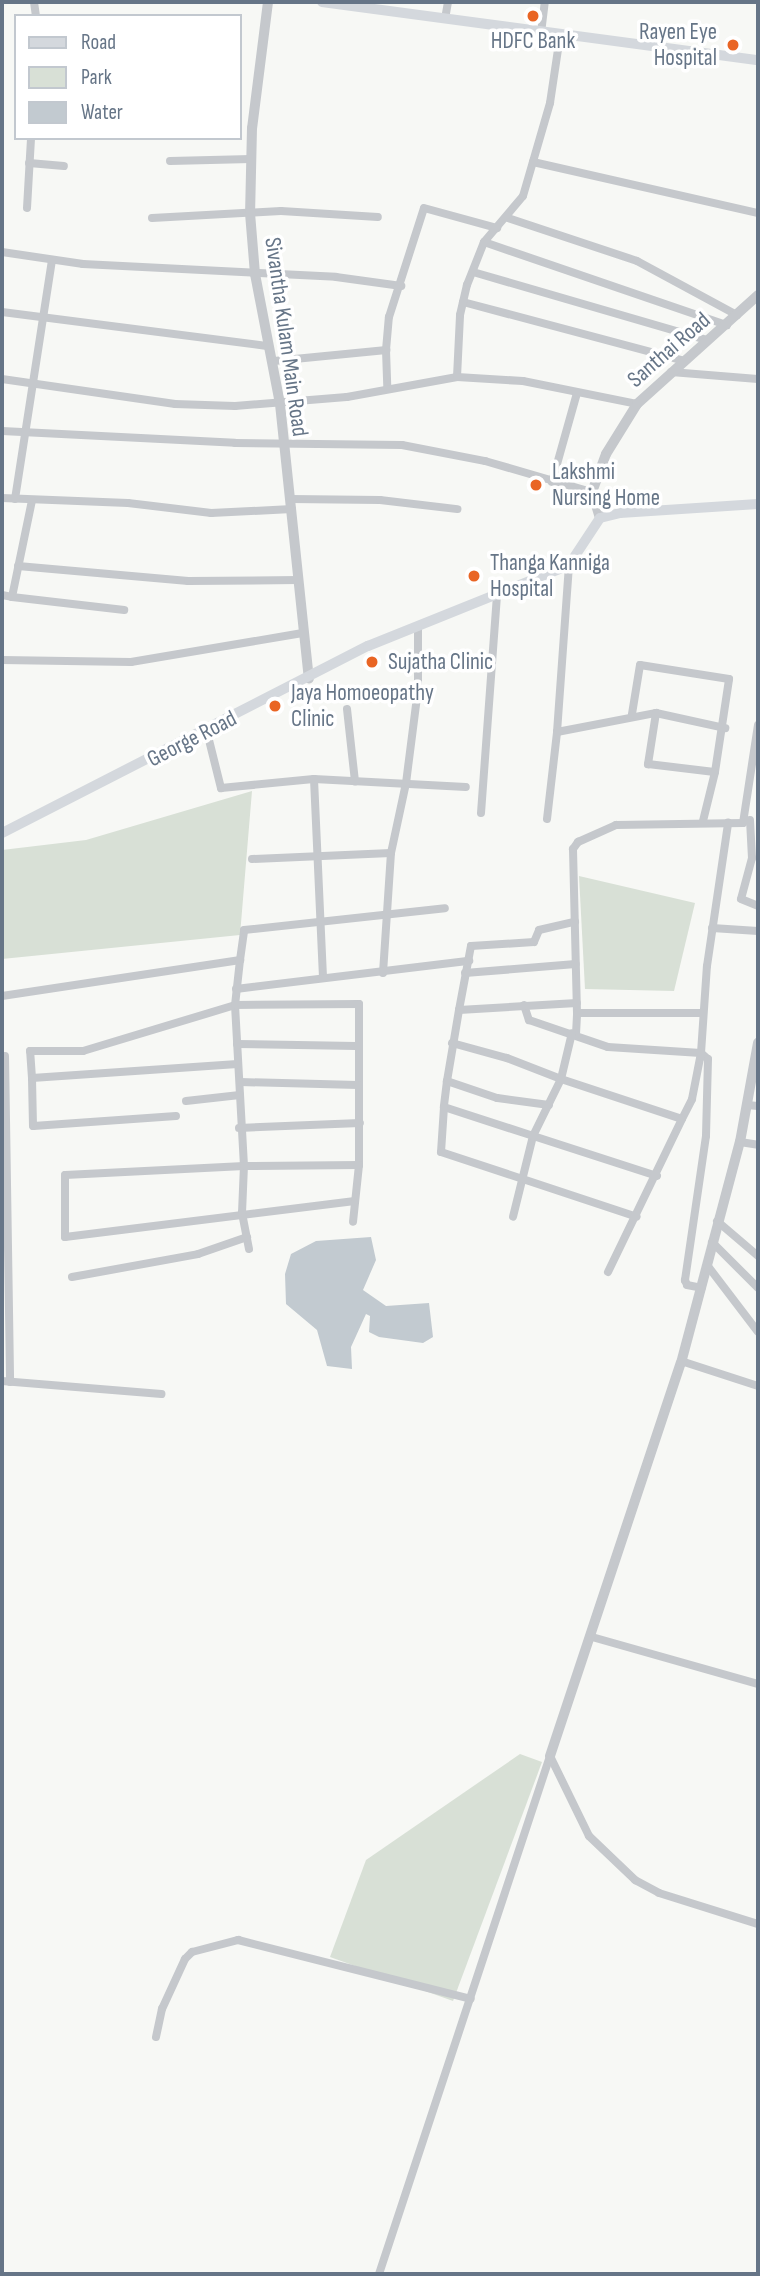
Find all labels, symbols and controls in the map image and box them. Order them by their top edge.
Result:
marker: HDFC Bank [525,8,541,24]
legend [14,14,242,140]
place label: Rayen Eye Hospital [639,18,717,72]
place label: HDFC Bank [491,27,575,55]
text: Road [81,30,116,55]
marker: Rayen Eye Hospital [723,35,743,55]
text: Park [81,65,112,90]
text: Water [81,100,123,125]
street label: Sivantha Kulam Main Road [258,236,314,438]
street label: Santhai Road [622,307,716,393]
place label: Lakshmi Nursing Home [552,458,660,512]
marker: Lakshmi Nursing Home [526,475,546,495]
place label: Thanga Kanniga Hospital [490,549,610,603]
marker: Thanga Kanniga Hospital [464,566,484,586]
place label: Sujatha Clinic [388,648,493,676]
marker: Sujatha Clinic [362,652,382,672]
place label: Jaya Homoeopathy Clinic [291,679,434,733]
marker: Jaya Homoeopathy Clinic [265,696,285,716]
street label: George Road [143,705,241,773]

